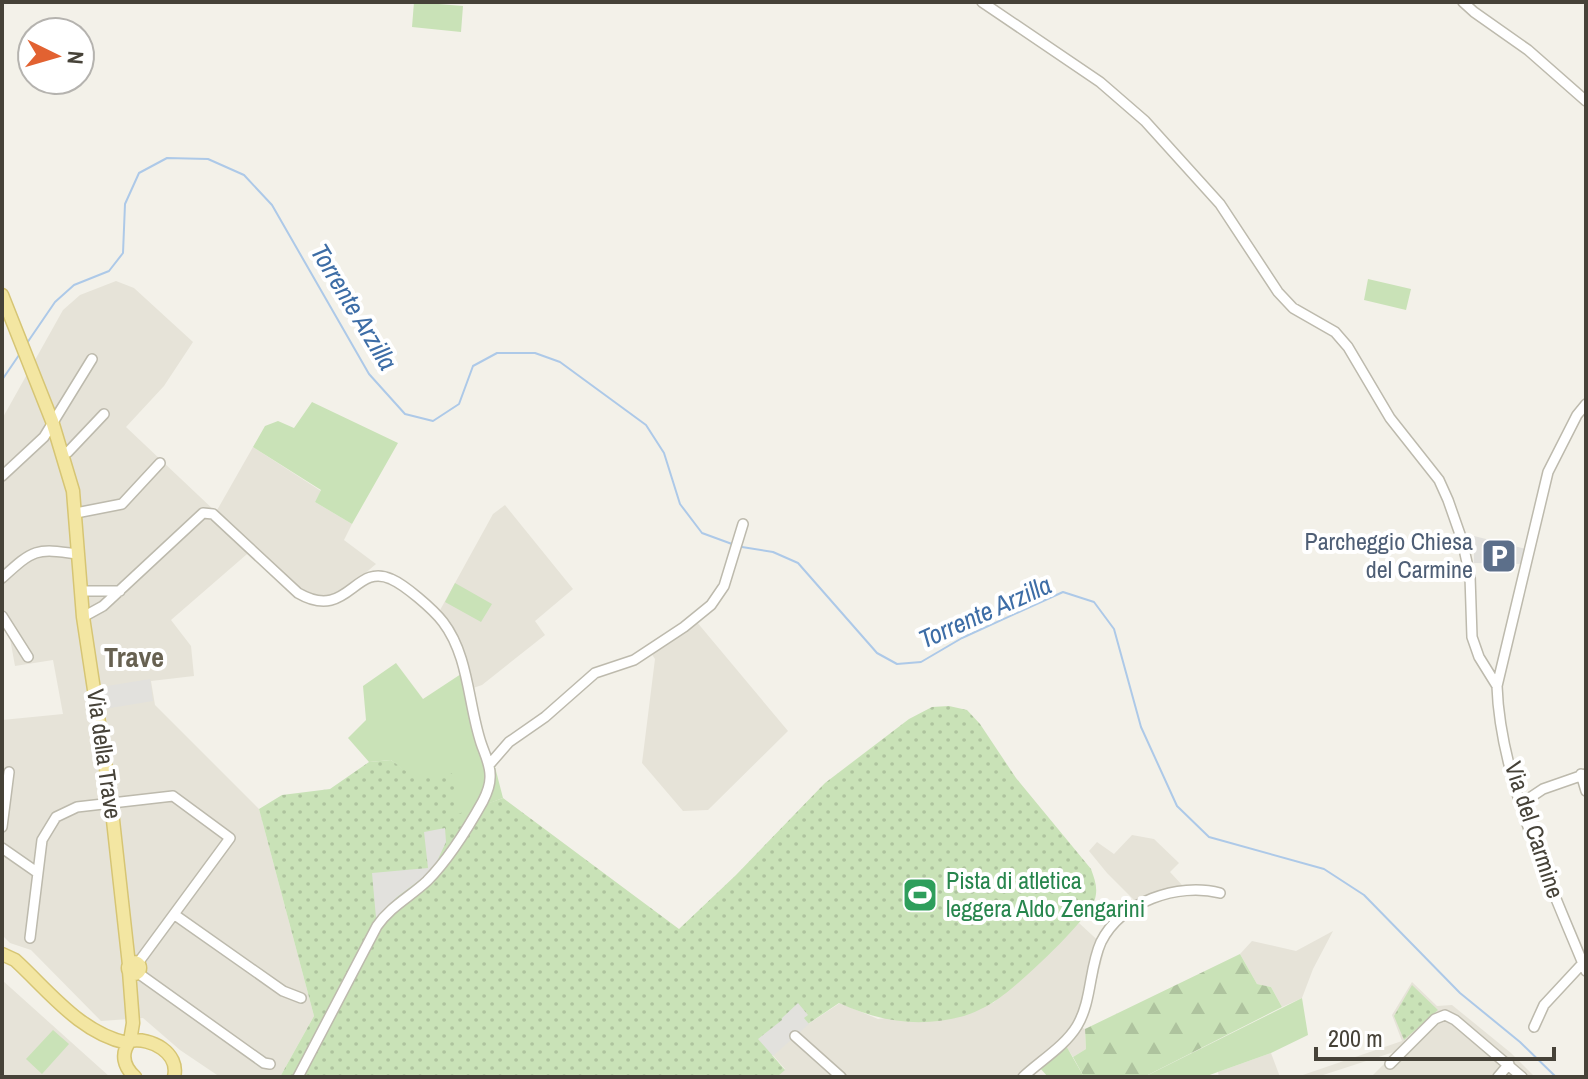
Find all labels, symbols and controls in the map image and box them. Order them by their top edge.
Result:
north arrow [16,16,96,96]
text: N [60,50,91,66]
water label: Torrente Arzilla [303,237,406,376]
place label: Parcheggio Chiesa del Carmine [1305,525,1473,585]
parking icon: Parcheggio Chiesa del Carmine [1480,537,1518,575]
water label: Torrente Arzilla [913,567,1057,656]
district label: Trave [104,638,164,676]
street label: Via della Trave [80,687,130,821]
street label: Via del Carmine [1498,757,1572,902]
place label: Pista di atletica leggera Aldo Zengarini [946,864,1145,924]
sports icon: Pista di atletica leggera Aldo Zengarini [901,876,939,914]
scale bar [1316,1011,1554,1061]
text: 200 m [1328,1022,1383,1054]

